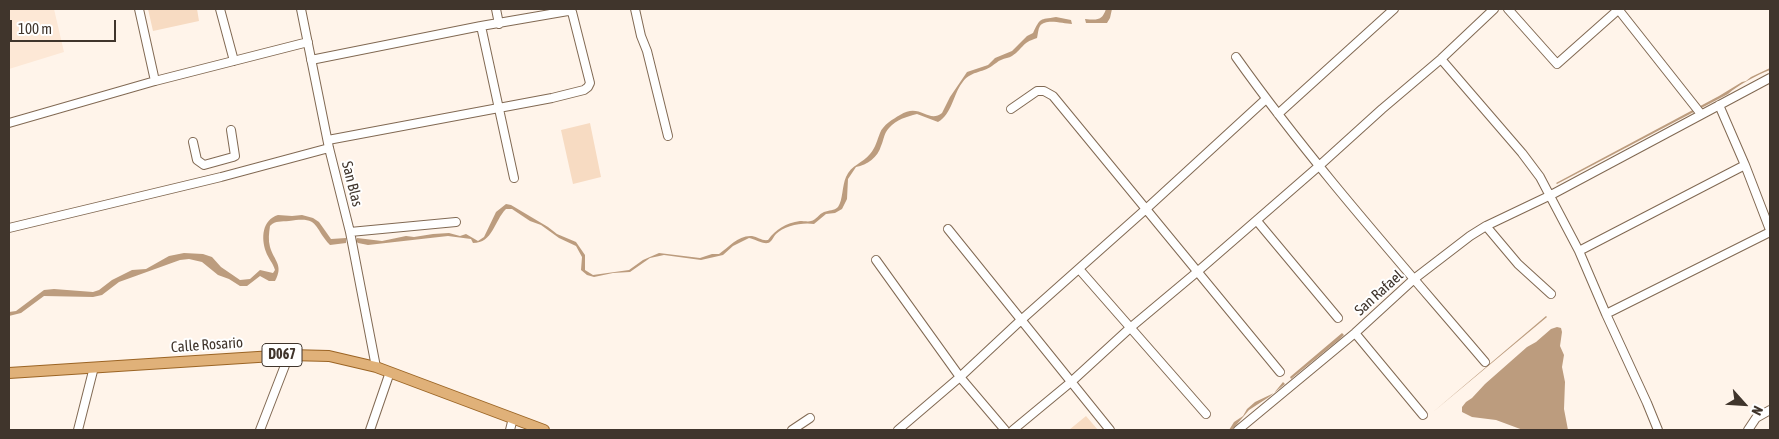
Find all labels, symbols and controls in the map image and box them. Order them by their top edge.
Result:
scale bar [12,10,119,42]
text: 100 m [18,20,52,37]
street label: San Blas [338,160,366,208]
street label: San Rafael [1351,267,1407,319]
street label: Calle Rosario [170,334,244,356]
road number: D067 [262,344,302,366]
north arrow [1719,379,1769,429]
text: N [1748,403,1766,418]

